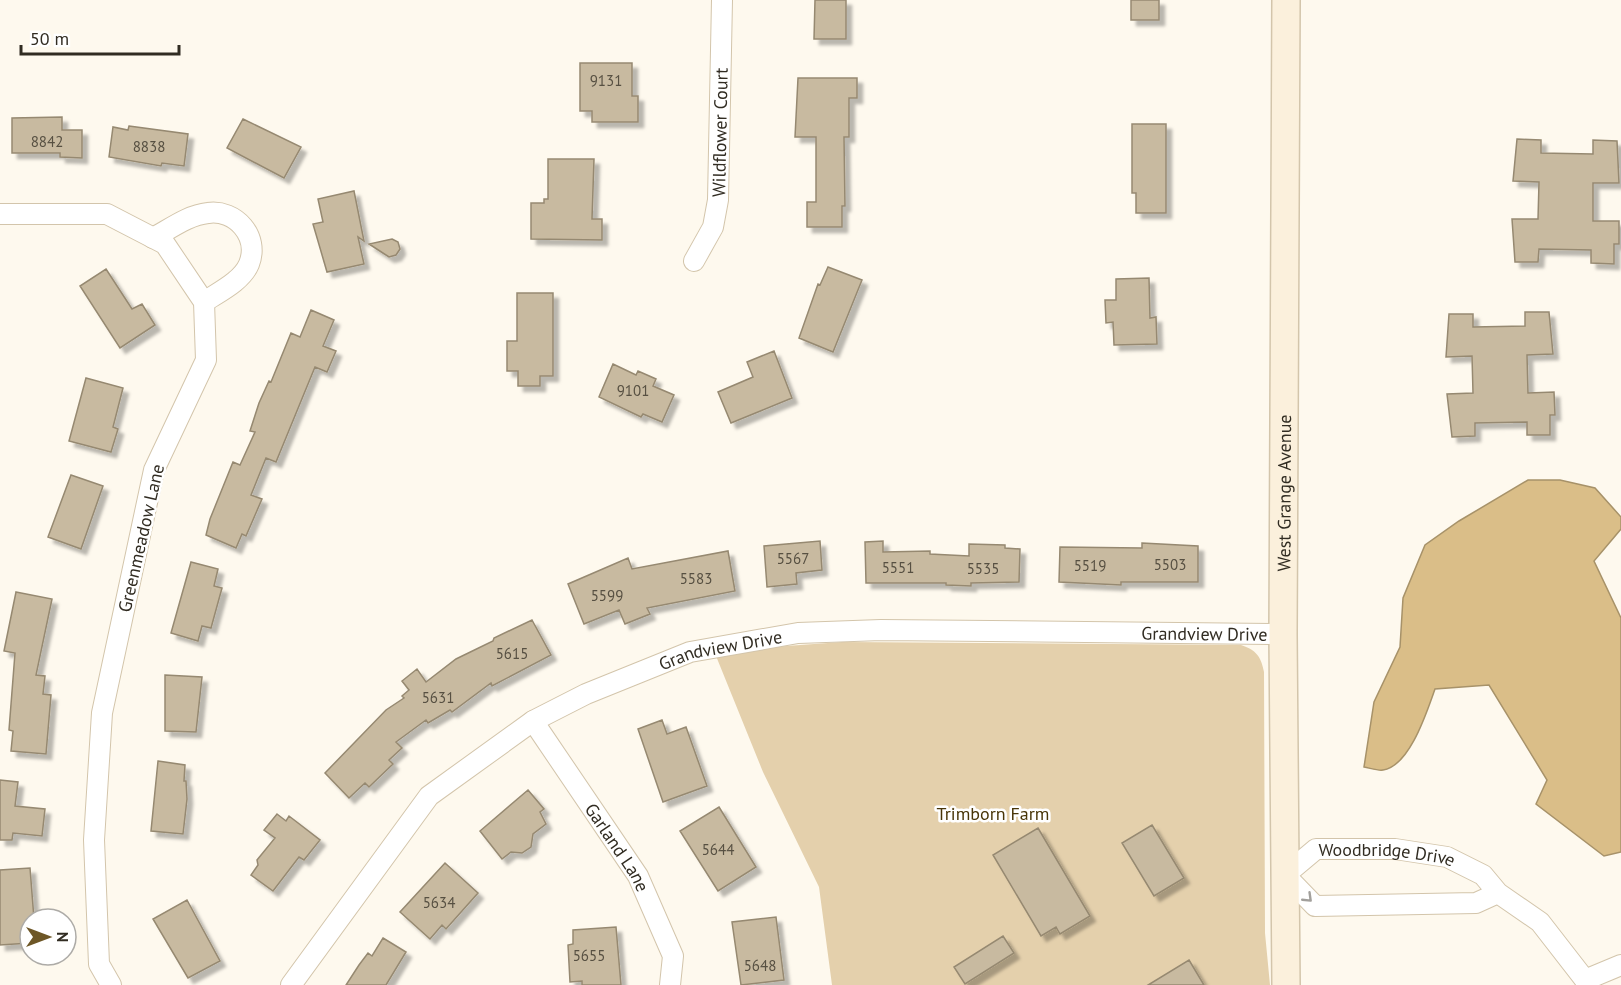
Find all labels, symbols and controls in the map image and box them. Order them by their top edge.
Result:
scale bar [21,18,178,56]
text: 50 m [30,27,69,50]
street label: Wildflower Court [707,67,732,197]
house number: 9131 [590,71,622,90]
house number: 8842 [31,132,63,151]
house number: 8838 [133,137,165,156]
house number: 9101 [617,381,649,400]
street label: West Grange Avenue [1272,414,1296,572]
street label: Greenmeadow Lane [113,462,169,614]
house number: 5567 [777,549,809,568]
house number: 5503 [1154,555,1186,574]
house number: 5519 [1074,556,1106,575]
house number: 5551 [882,558,914,577]
house number: 5535 [967,559,999,578]
house number: 5583 [680,569,712,588]
house number: 5599 [591,586,623,605]
street label: Grandview Drive [1141,621,1268,645]
street label: Grandview Drive [655,625,784,675]
house number: 5615 [496,644,528,663]
house number: 5631 [422,688,454,707]
street label: Garland Lane [580,798,655,895]
park label: Trimborn Farm [937,802,1049,825]
street label: Woodbridge Drive [1318,837,1460,871]
house number: 5644 [702,840,734,859]
one-way arrow [1301,891,1312,902]
house number: 5634 [423,893,455,912]
north arrow [18,907,78,967]
text: N [53,932,73,942]
house number: 5655 [573,946,605,965]
house number: 5648 [744,956,776,975]

